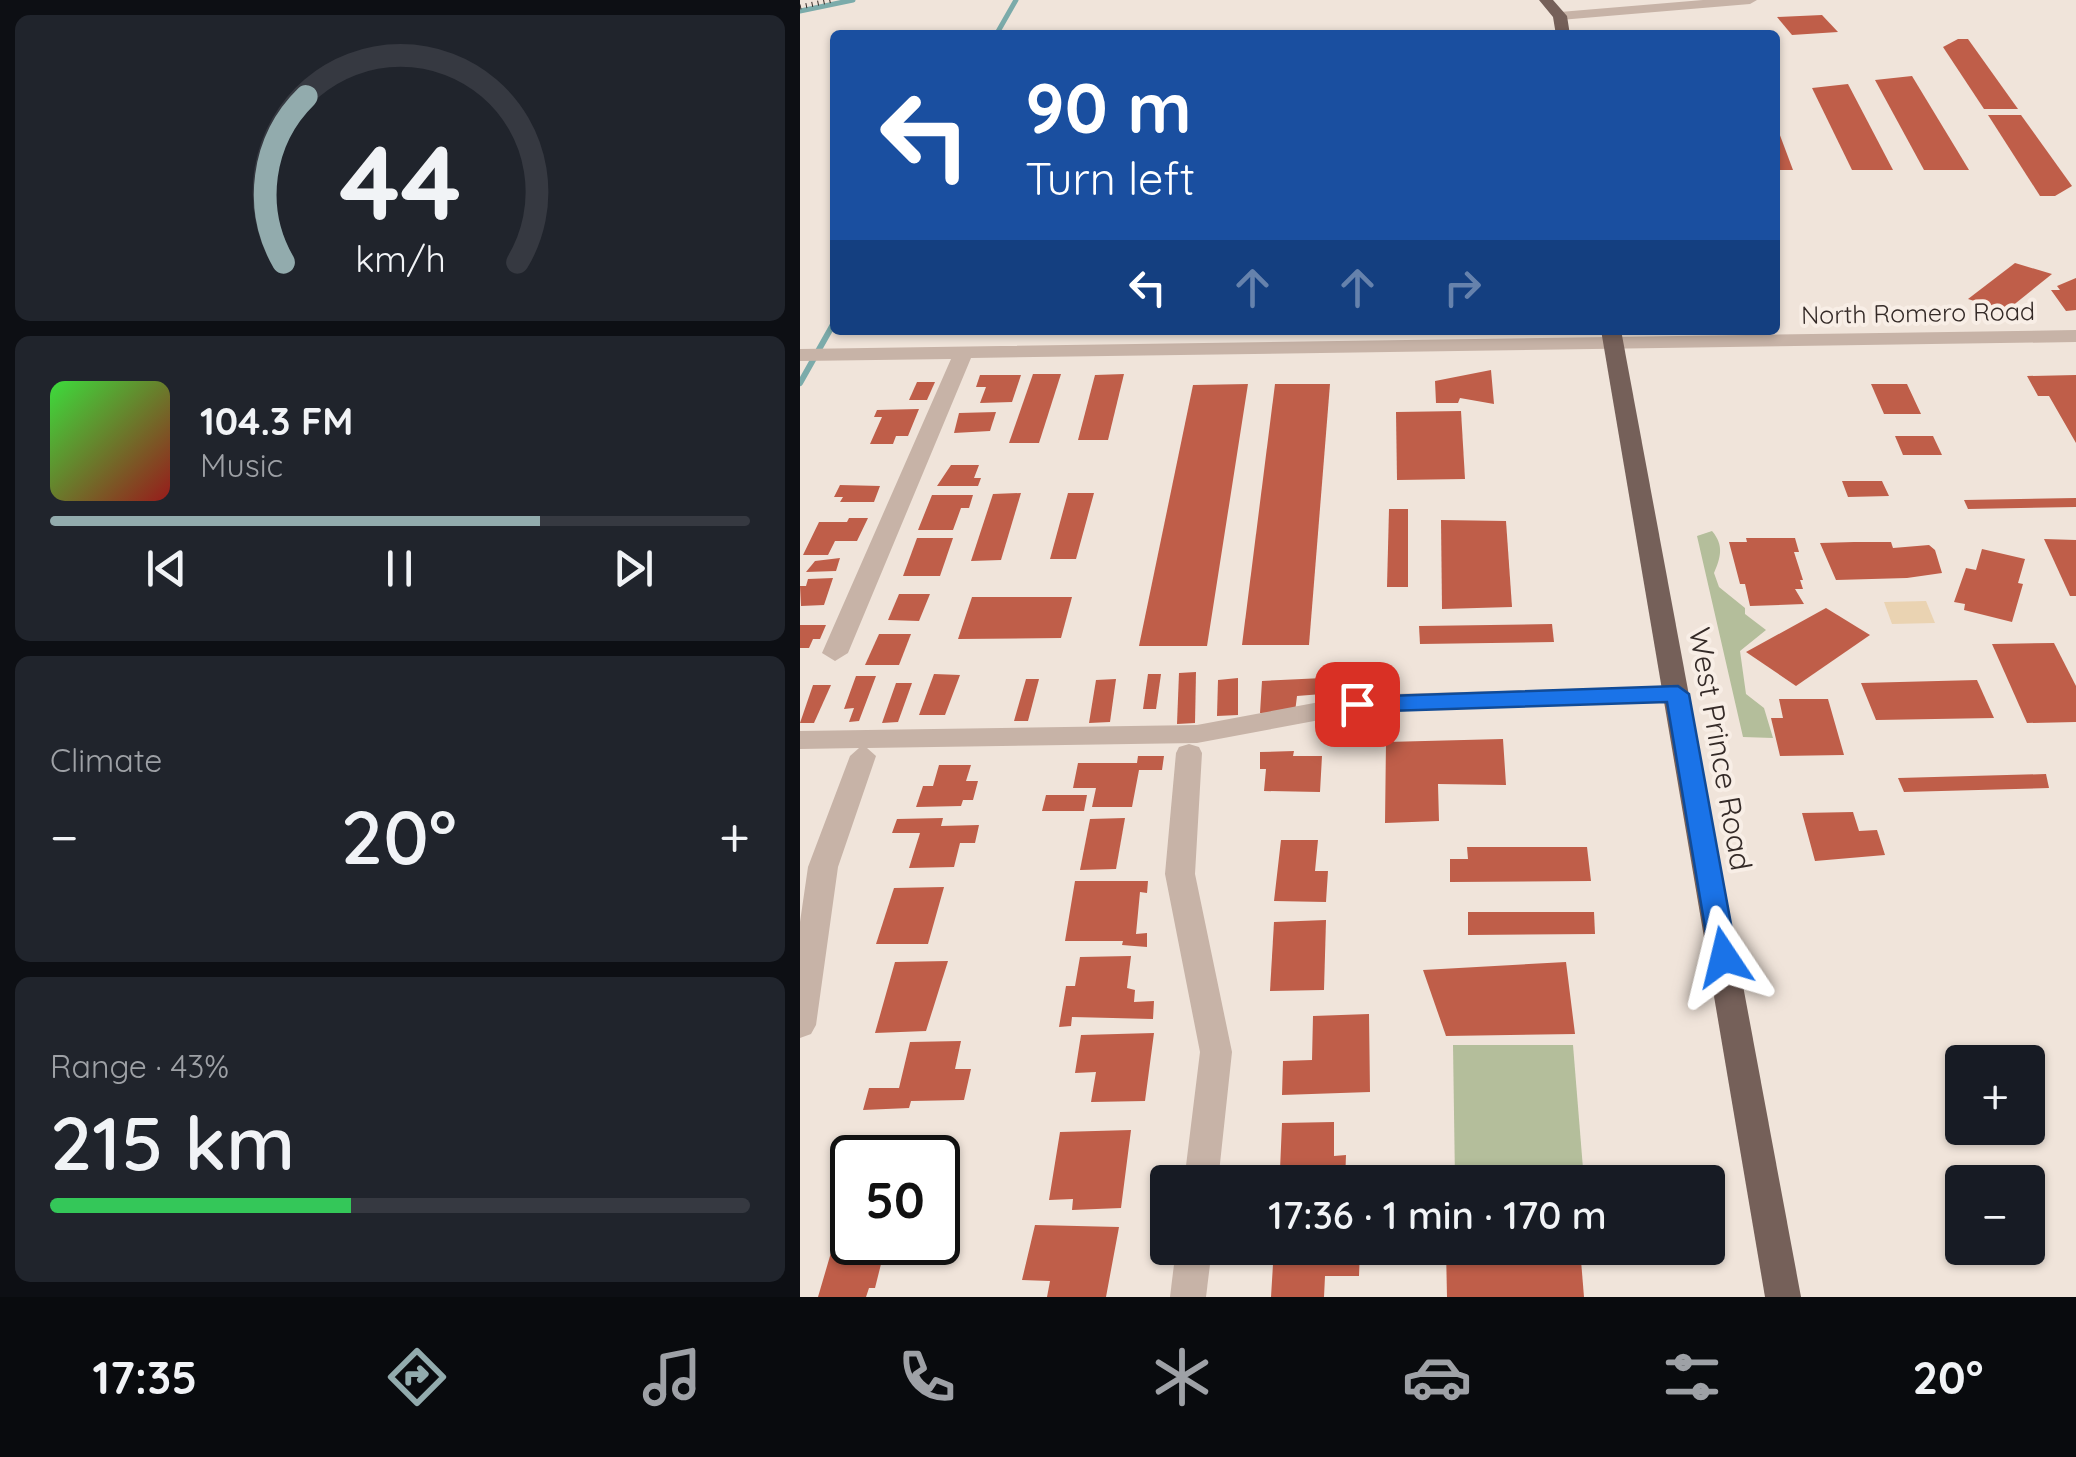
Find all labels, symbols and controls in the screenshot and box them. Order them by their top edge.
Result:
text: 90 m [1025,63,1192,151]
icon: left [860,70,990,200]
text: 44 [339,116,461,246]
text: Turn left [1025,150,1195,206]
text: km/h [355,236,445,281]
icon: left [1120,260,1175,315]
icon: ahead [1225,260,1280,315]
icon: ahead [1330,260,1385,315]
icon: right [1435,260,1490,315]
street label: North Romero Road [1801,295,2035,330]
text: 104.3 FM [200,397,353,445]
text: Music [200,445,283,485]
icon: previous [139,541,194,596]
icon: pause [372,541,427,596]
icon: next [606,541,661,596]
street label: West Prince Road [1681,624,1761,873]
pin [1315,662,1400,747]
icon: arrive [1330,677,1385,732]
text: Climate [50,740,162,780]
text: 20° [341,789,457,883]
text: − [50,802,79,871]
text: + [719,802,750,871]
position arrow [1672,905,1776,1009]
map controls [1945,1045,2045,1265]
button: + [1945,1045,2045,1145]
text: Range · 43% [50,1046,229,1086]
text: 215 km [50,1095,295,1189]
speed limit sign: 50 [830,1135,960,1265]
button: − [1945,1165,2045,1265]
text: 17:36 · 1 min · 170 m [1268,1191,1607,1239]
icon: directions [382,1342,452,1412]
icon: music [637,1342,707,1412]
icon: phone [892,1342,962,1412]
icon: climate [1147,1342,1217,1412]
icon: car [1402,1342,1472,1412]
icon: filters [1657,1342,1727,1412]
text: 17:35 [93,1349,197,1405]
text: 20° [1912,1349,1983,1405]

